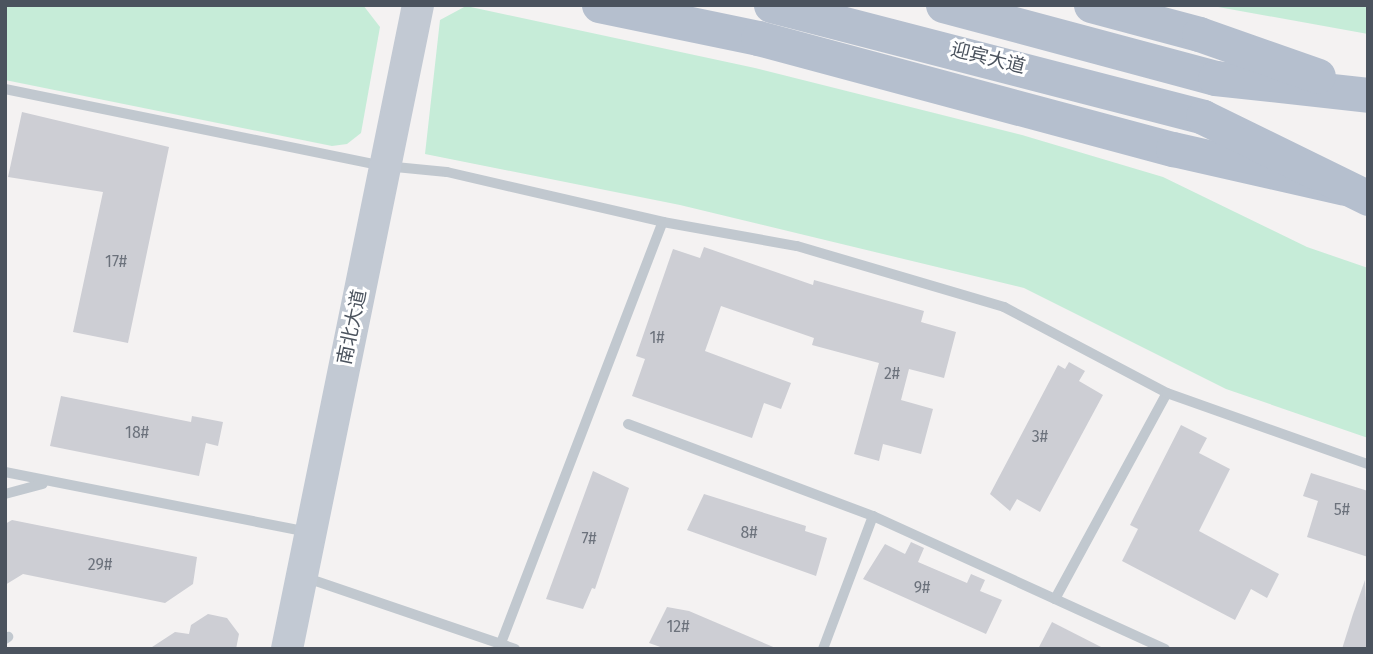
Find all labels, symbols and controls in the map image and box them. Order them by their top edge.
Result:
street label: 迎宾大道 [948,38,1028,78]
house number: 17# [105,252,127,272]
street label: 南北大道 [333,287,371,367]
house number: 1# [649,328,665,348]
house number: 2# [884,364,900,384]
house number: 18# [125,423,149,443]
house number: 3# [1032,427,1048,447]
house number: 5# [1334,500,1350,520]
house number: 8# [740,523,758,543]
house number: 7# [581,529,597,549]
house number: 29# [88,555,112,575]
house number: 9# [914,578,930,598]
house number: 12# [666,617,690,637]

